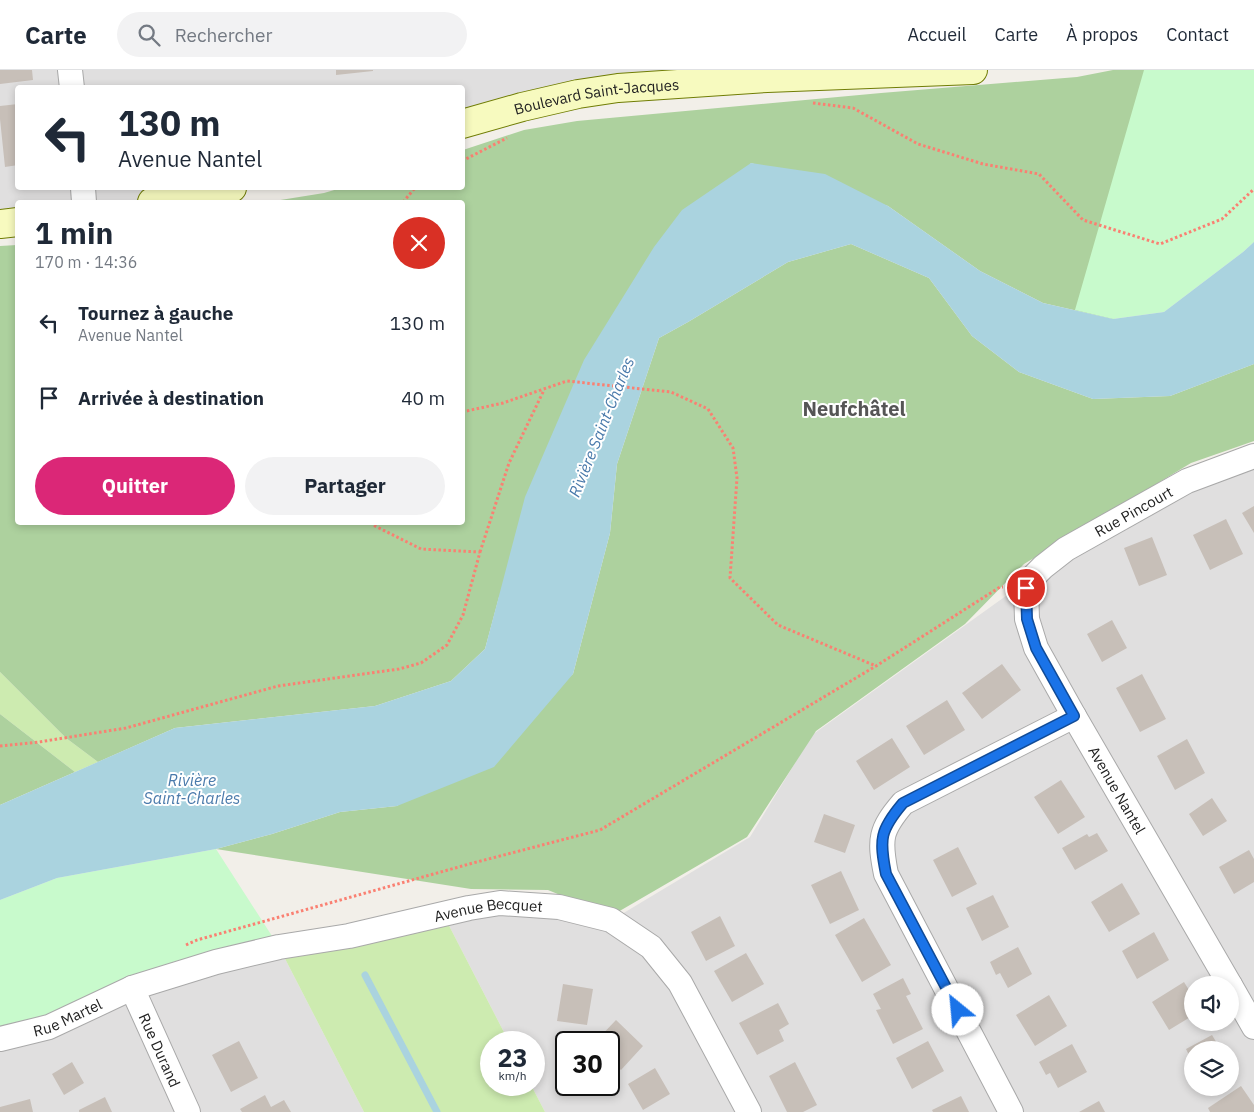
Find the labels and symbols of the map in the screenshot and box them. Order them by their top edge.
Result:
street label: Boulevard Saint-Jacques [512,74,680,118]
water label: Rivière Saint-Charles [564,354,638,500]
district label: Neufchâtel [802,395,906,422]
street label: Rue Pincourt [1091,482,1176,541]
pin [1005,567,1047,609]
street label: Avenue Nantel [1084,743,1150,837]
water label: Rivière Saint-Charles [144,770,240,808]
street label: Avenue Becquet [432,893,543,925]
position arrow [931,983,983,1035]
street label: Rue Martel [31,994,105,1040]
street label: Rue Durand [135,1010,185,1090]
speed limit sign: 30 [555,1031,620,1096]

